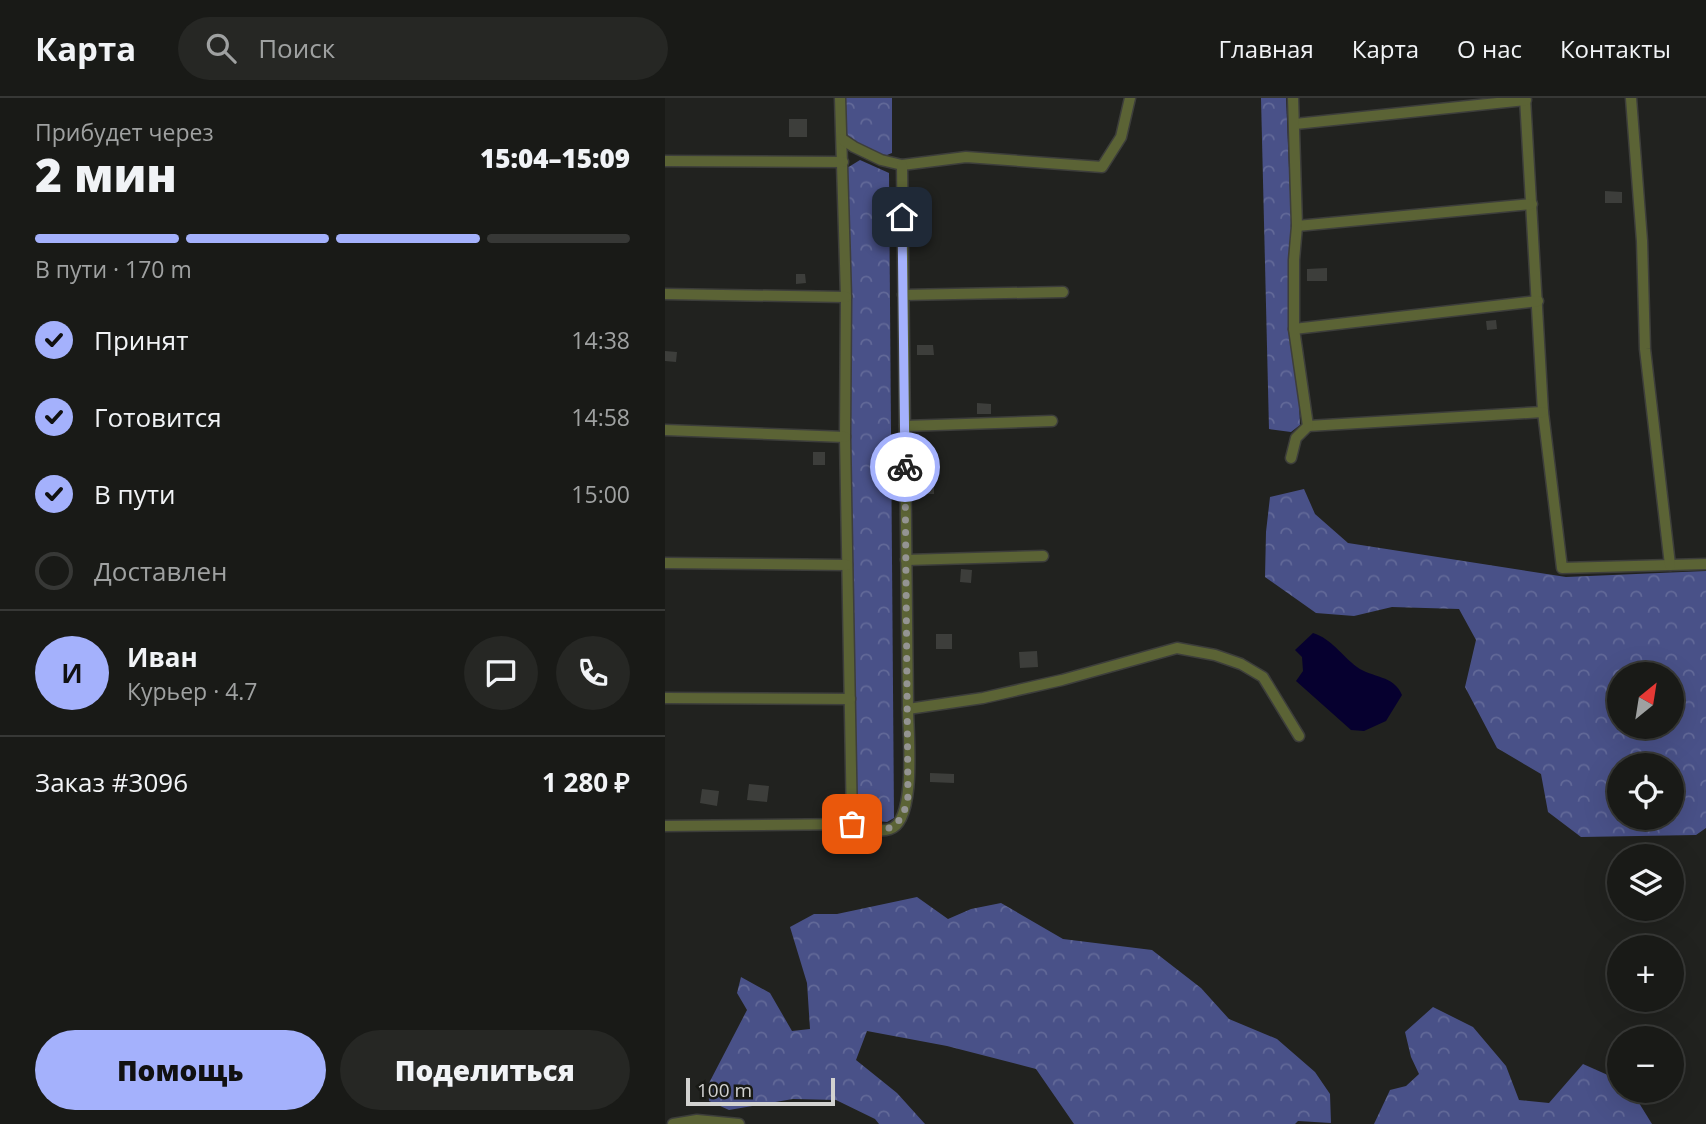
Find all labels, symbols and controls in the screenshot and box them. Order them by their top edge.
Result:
search box [178,17,668,80]
text: Карта [35,26,136,71]
icon: search [202,29,240,67]
text: Поиск [258,30,335,66]
text: Главная [1219,32,1314,65]
text: Карта [1352,32,1419,65]
text: О нас [1457,32,1522,65]
text: Контакты [1560,32,1671,65]
text: Прибудет через [35,116,214,148]
text: 15:04–15:09 [480,140,630,176]
text: 2 мин [35,143,177,205]
pin [872,187,932,247]
icon: home [883,198,921,236]
text: В пути · 170 m [35,253,192,285]
icon: check [35,321,73,359]
text: Принят [94,322,188,358]
text: 14:38 [571,324,630,356]
icon: check [35,398,73,436]
text: Готовится [94,399,222,435]
text: 14:58 [571,401,630,433]
courier [870,432,940,502]
icon: bike [886,448,924,486]
icon: check [35,475,73,513]
text: В пути [94,476,175,512]
text: 15:00 [571,478,630,510]
text: Доставлен [94,553,227,589]
button: chat [464,636,538,710]
button: phone [556,636,630,710]
text: Иван [127,639,198,675]
text: И [61,655,83,691]
north arrow [1607,662,1683,738]
map controls [1607,662,1684,1103]
text: Курьер · 4.7 [127,675,258,707]
button: locate [1607,753,1684,830]
text: Заказ #3096 [35,764,188,800]
text: 1 280 ₽ [542,764,630,800]
pin [822,794,882,854]
icon: bag [833,805,871,843]
button: layers [1607,844,1684,921]
button: + [1607,935,1684,1012]
button: − [1607,1026,1684,1103]
button: Помощь [35,1030,326,1110]
button: Поделиться [340,1030,630,1110]
scale bar [686,1075,835,1107]
text: 100 m [697,1077,752,1103]

